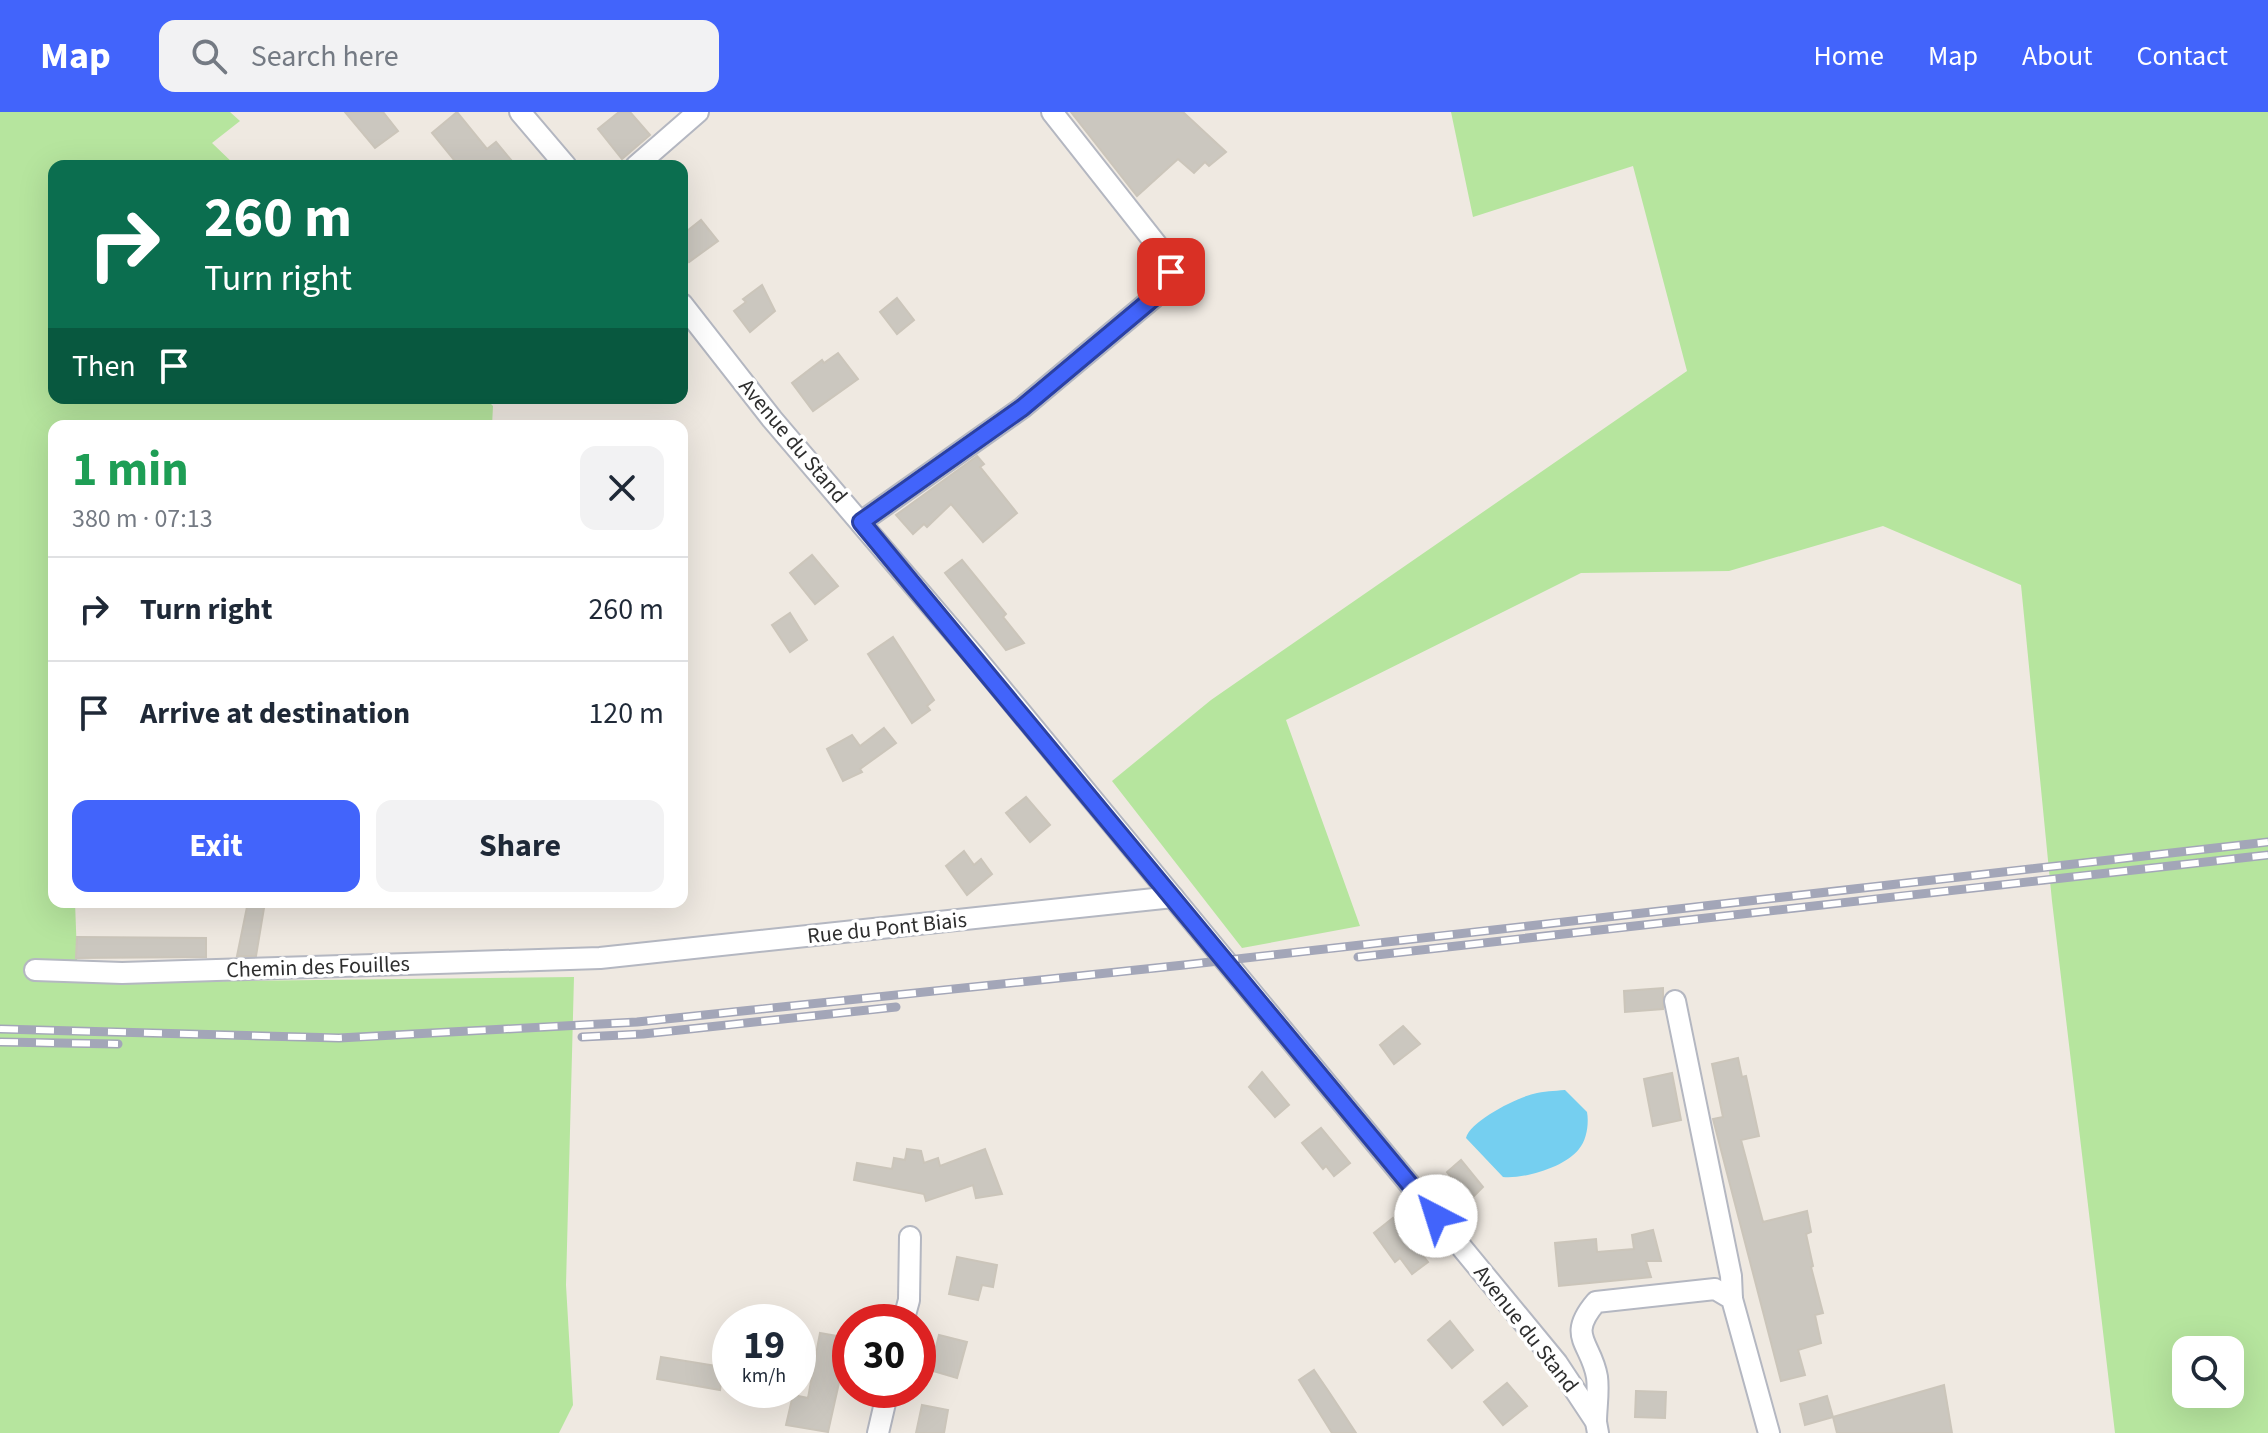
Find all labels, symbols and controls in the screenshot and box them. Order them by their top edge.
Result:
search box [159,20,719,92]
text: Map [40,29,111,83]
icon: search [187,34,231,78]
text: Search here [251,35,399,78]
text: Home [1813,36,1884,76]
text: Map [1928,36,1978,76]
text: About [2022,36,2093,76]
text: Contact [2137,36,2228,76]
text: 260 m [204,179,352,258]
icon: right [72,192,176,296]
pin [1137,238,1205,306]
icon: arrive [1149,250,1193,294]
text: Turn right [204,253,352,304]
icon: arrive [152,344,196,388]
text: Then [72,345,136,388]
street label: Avenue du Stand [731,372,855,510]
text: 1 min [72,436,189,504]
button: close [580,446,664,530]
text: 380 m · 07:13 [72,500,213,537]
icon: right [72,587,116,631]
text: Turn right [140,588,272,631]
text: 260 m [588,588,664,631]
icon: arrive [72,691,116,735]
text: Arrive at destination [140,692,410,735]
text: 120 m [588,692,664,735]
button: Exit [72,800,360,892]
button: Share [376,800,664,892]
street label: Rue du Pont Biais [806,904,968,952]
street label: Chemin des Fouilles [226,948,410,986]
position arrow [1394,1174,1478,1258]
street label: Avenue du Stand [1466,1258,1586,1400]
speed limit sign: 30 [832,1304,936,1408]
text: 19 [743,1317,785,1374]
map controls [2172,1336,2244,1408]
button: search [2172,1336,2244,1408]
text: km/h [742,1362,786,1390]

